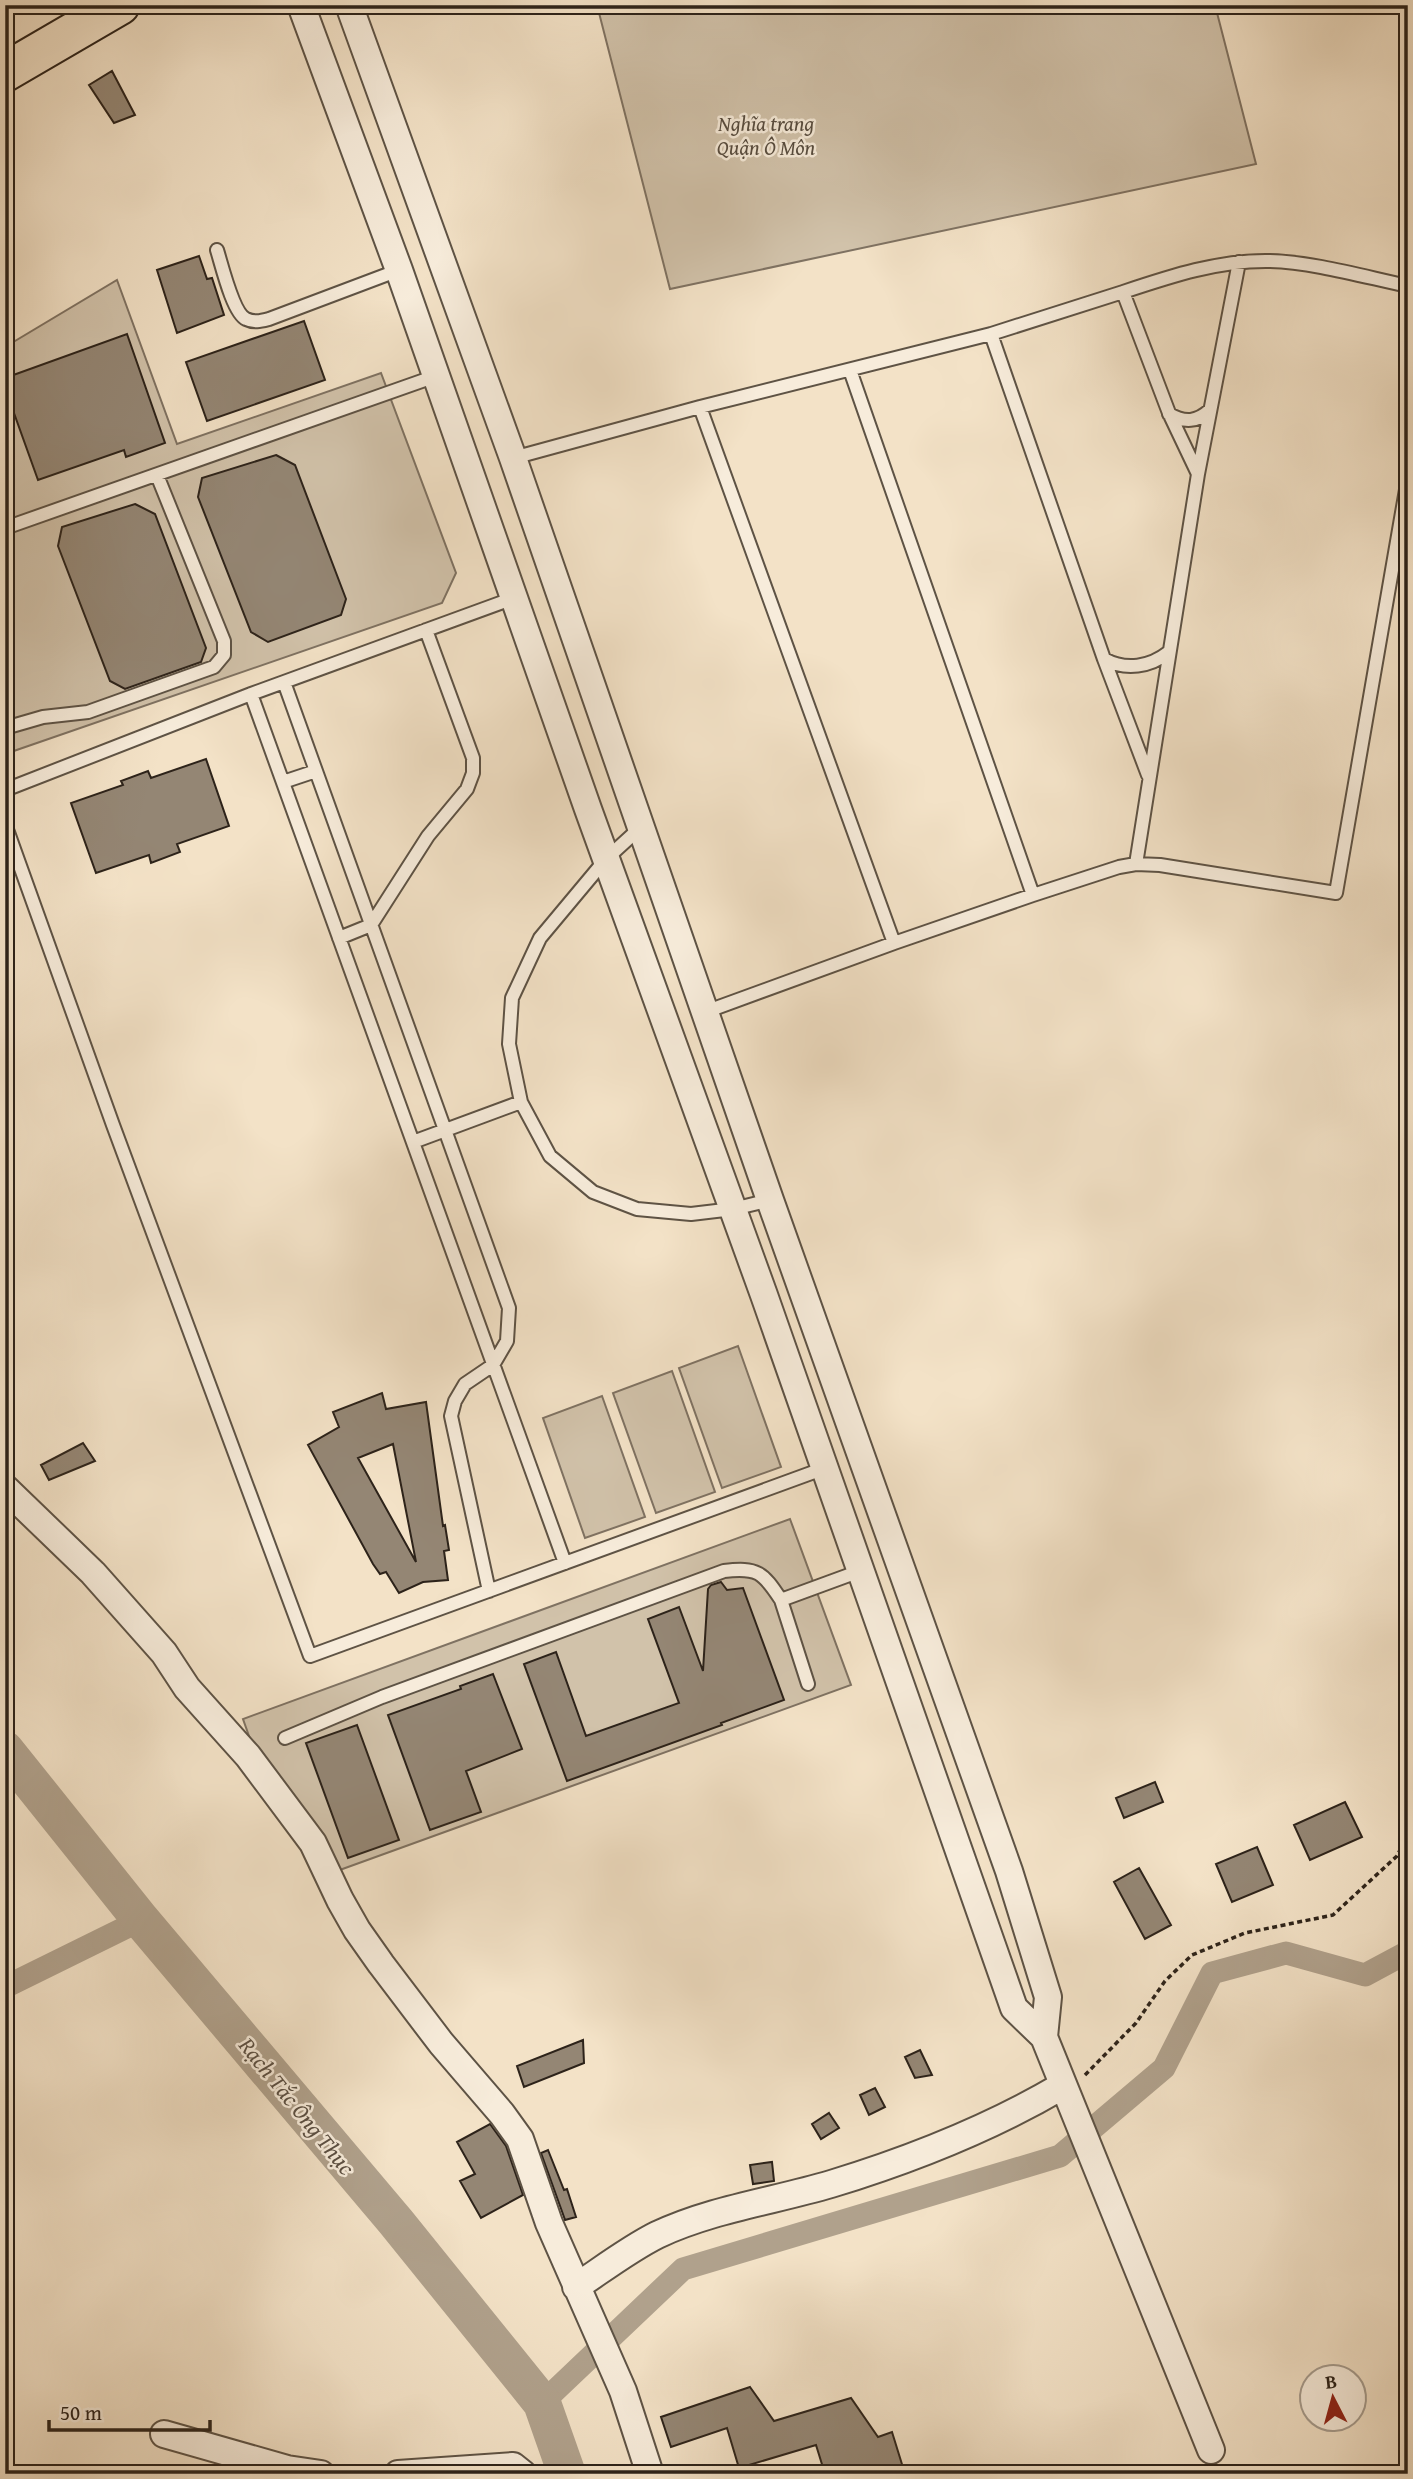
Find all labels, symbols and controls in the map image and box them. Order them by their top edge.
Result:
park label: Nghĩa trang Quận Ô Môn [717,108,816,163]
water label: Rạch Tắc Ông Thục [231,2029,364,2182]
north arrow [1298,2364,1368,2434]
text: B [1324,2367,1339,2396]
scale bar [49,2388,210,2432]
text: 50 m [60,2397,102,2428]

